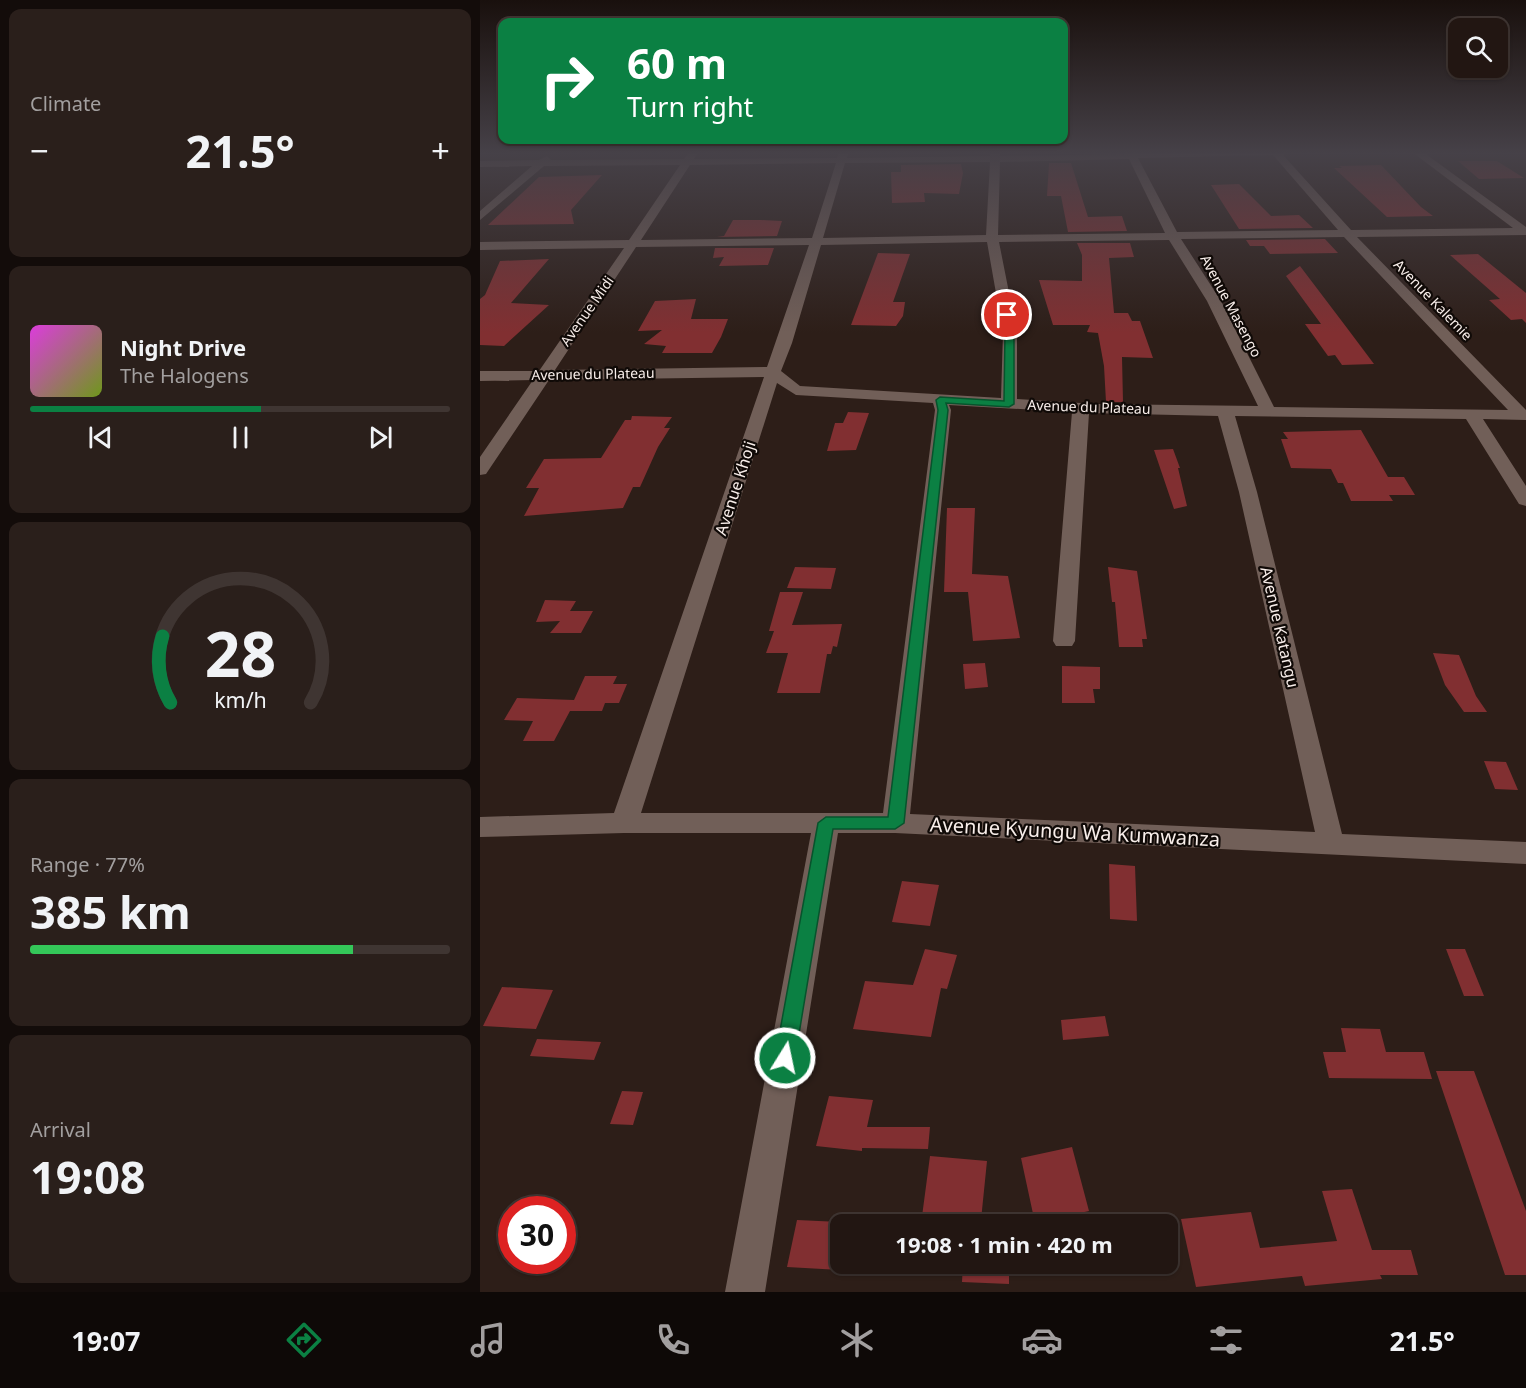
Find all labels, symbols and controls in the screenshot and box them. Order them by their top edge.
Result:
map controls [1448,18,1508,78]
button: search [1448,18,1508,78]
text: 60 m [627,34,727,91]
icon: right [528,42,606,120]
text: Turn right [627,88,753,125]
text: Climate [30,90,101,117]
text: 21.5° [186,120,294,181]
text: − [30,128,49,173]
text: + [431,128,450,173]
street label: Avenue Masengo [1196,251,1267,360]
street label: Avenue Kalemie [1390,255,1477,344]
street label: Avenue Midi [555,272,618,349]
pin [981,289,1032,340]
icon: arrive [990,298,1023,331]
text: Night Drive [120,332,246,362]
text: The Halogens [120,362,249,389]
street label: Avenue du Plateau [531,363,655,384]
street label: Avenue du Plateau [1027,395,1151,418]
icon: previous [84,421,117,454]
icon: pause [224,421,257,454]
icon: next [364,421,397,454]
street label: Avenue Khoji [709,438,761,538]
street label: Avenue Katangu [1255,564,1305,690]
text: 28 [204,610,276,695]
text: km/h [214,685,266,714]
street label: Avenue Kyungu Wa Kumwanza [929,810,1221,853]
text: Range · 77% [30,851,145,878]
text: 385 km [30,881,191,942]
position arrow [753,1026,817,1090]
text: Arrival [30,1116,91,1143]
text: 19:08 [30,1146,146,1207]
speed limit sign: 30 [498,1196,576,1274]
text: 19:08 · 1 min · 420 m [895,1229,1113,1259]
icon: directions [283,1319,325,1361]
icon: music [467,1319,509,1361]
icon: phone [652,1319,694,1361]
icon: climate [836,1319,878,1361]
icon: car [1021,1319,1063,1361]
icon: filters [1205,1319,1247,1361]
text: 19:07 [71,1322,141,1359]
text: 21.5° [1389,1322,1455,1359]

